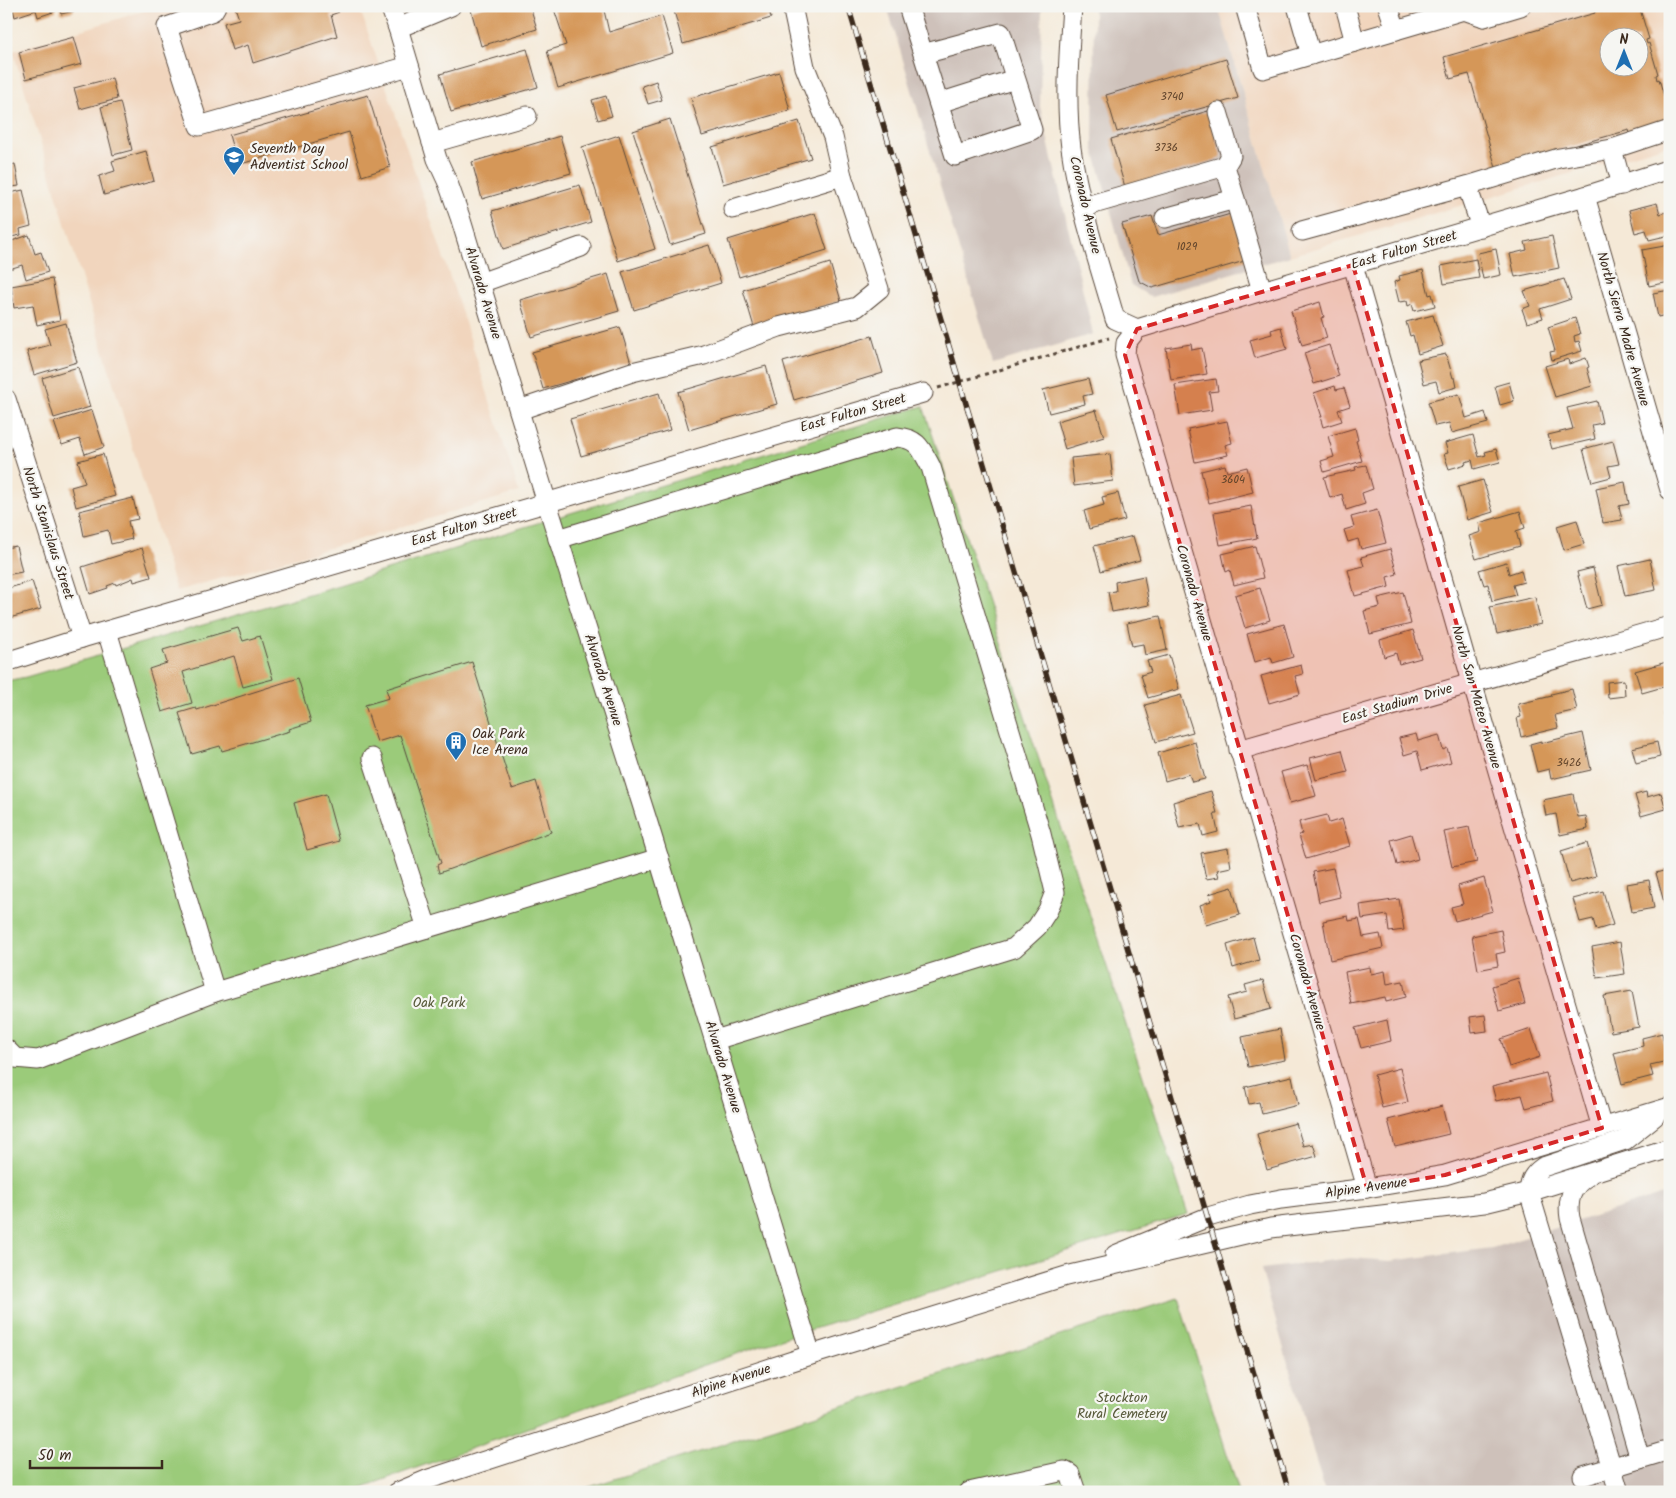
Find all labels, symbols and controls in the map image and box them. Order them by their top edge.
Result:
north arrow [1598,28,1648,78]
text: N [1620,29,1629,51]
house number: 3740 [1161,88,1184,106]
place label: Seventh Day Adventist School [250,138,349,176]
house number: 3736 [1154,139,1178,157]
school or university icon: Seventh Day Adventist School [222,145,246,176]
street label: Coronado Avenue [1063,154,1107,257]
street label: East Fulton Street [1348,224,1460,276]
house number: 1029 [1177,238,1198,256]
street label: Alvarado Avenue [458,244,508,343]
street label: North Sierra Madre Avenue [1590,249,1656,410]
street label: East Fulton Street [797,387,909,439]
street label: North Stanislaus Street [16,464,80,603]
house number: 3604 [1221,471,1245,489]
street label: East Fulton Street [408,501,520,553]
street label: Coronado Avenue [1170,542,1219,645]
street label: North San Mateo Avenue [1445,623,1507,772]
street label: Alvarado Avenue [578,631,628,730]
street label: East Stadium Drive [1339,677,1456,730]
place label: Oak Park Ice Arena [472,723,528,761]
building icon: Oak Park Ice Arena [444,730,468,761]
house number: 3426 [1557,754,1581,772]
street label: Coronado Avenue [1283,931,1332,1034]
park label: Oak Park [413,992,466,1014]
street label: Alvarado Avenue [698,1018,748,1117]
street label: Alpine Avenue [1324,1171,1409,1205]
street label: Alpine Avenue [688,1358,774,1404]
park label: Stockton Rural Cemetery [1077,1387,1168,1425]
scale bar [30,1438,162,1470]
text: 50 m [38,1444,72,1468]

